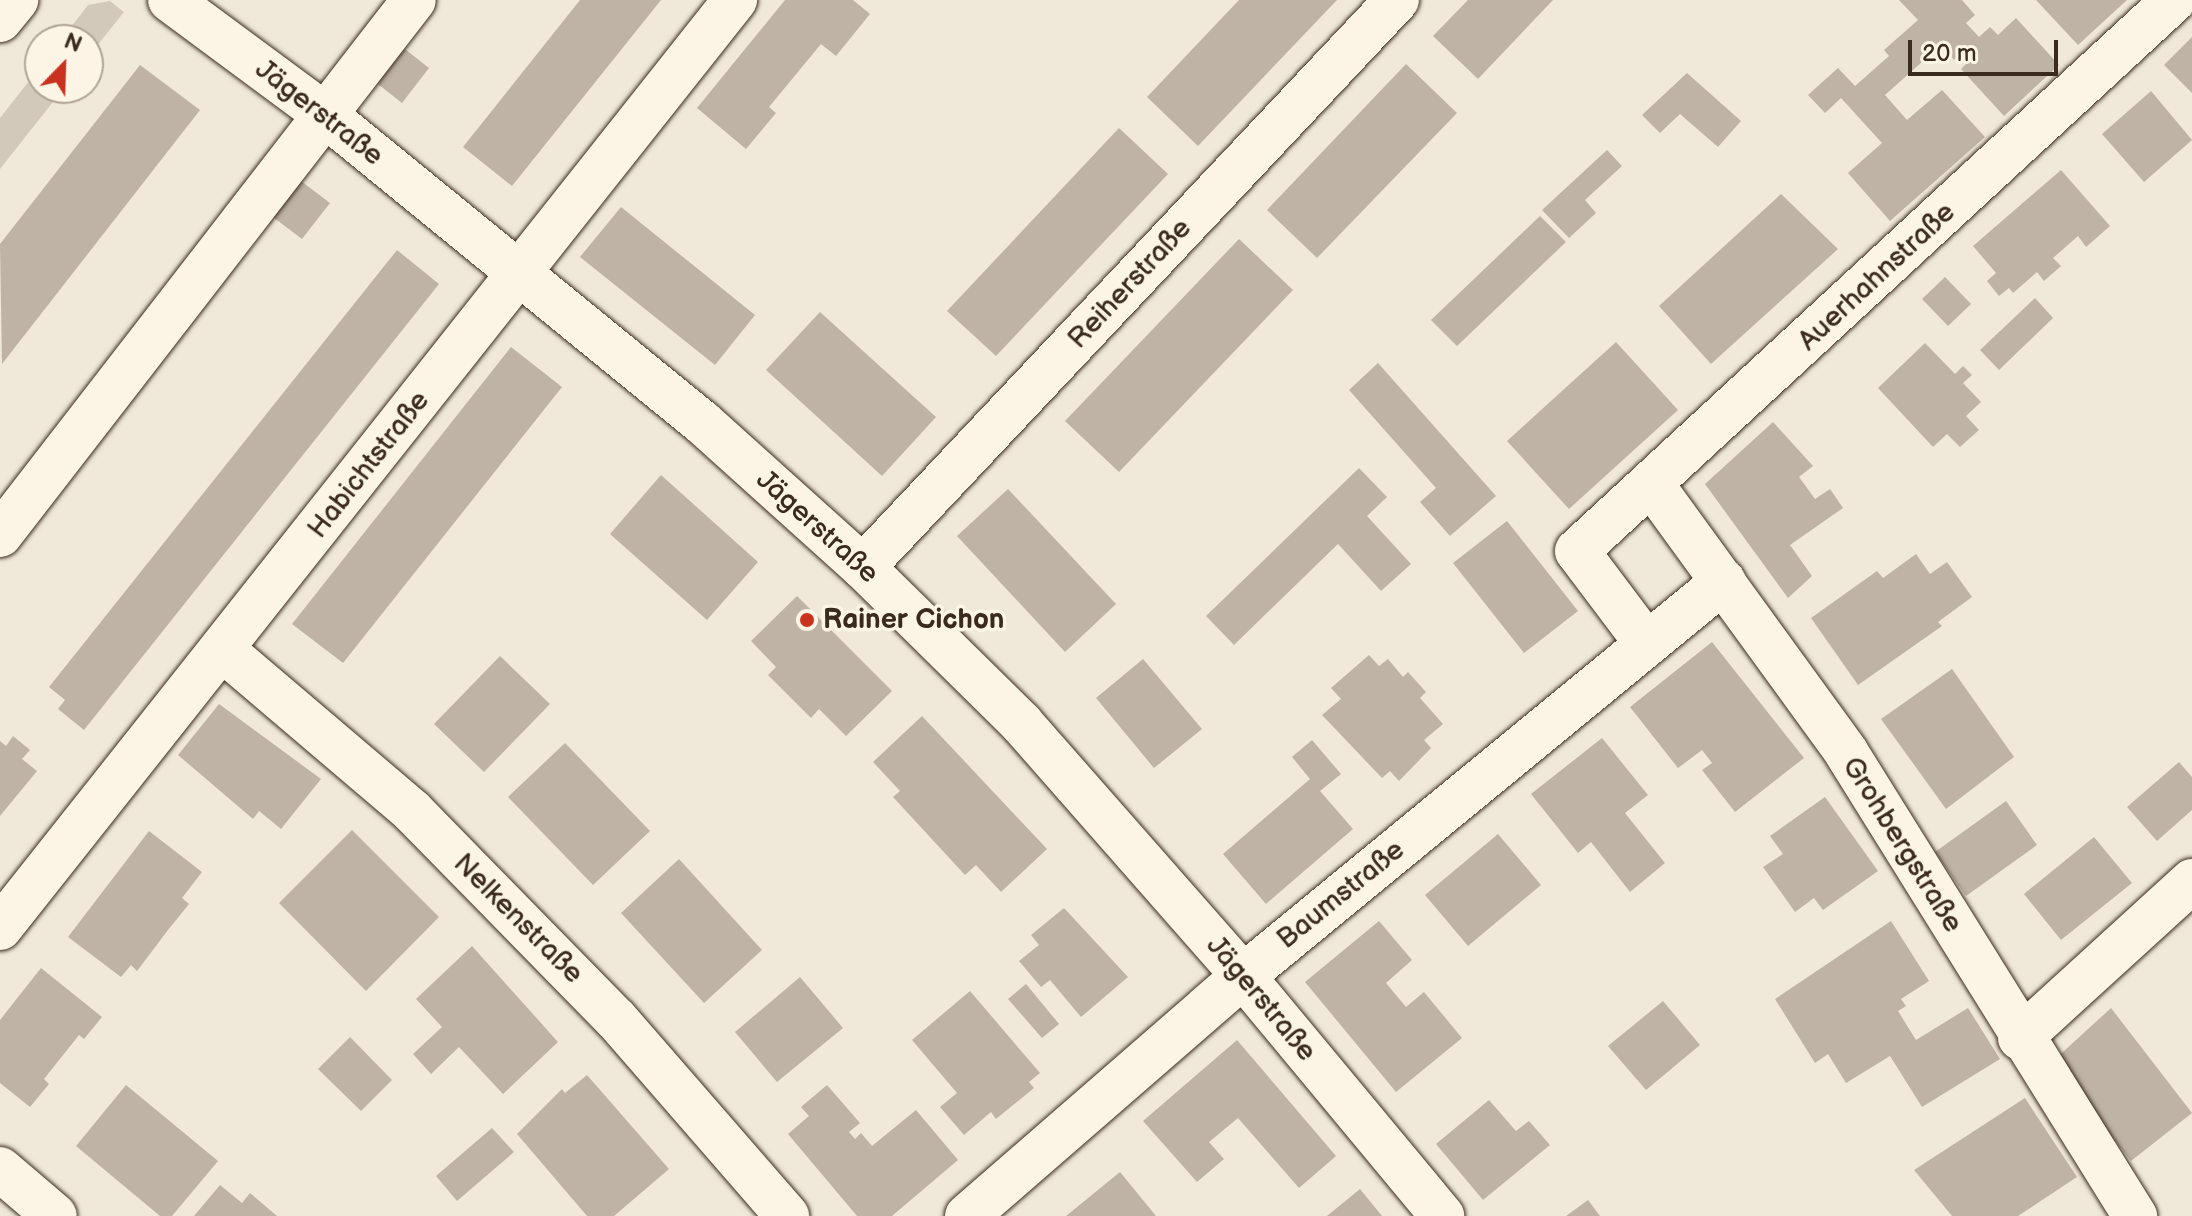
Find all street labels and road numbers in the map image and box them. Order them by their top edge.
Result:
street label: Jägerstraße [248,53,390,173]
street label: Auerhahnstraße [1792,196,1962,358]
street label: Reiherstraße [1061,212,1199,356]
street label: Habichtstraße [301,385,437,545]
street label: Jägerstraße [749,463,885,591]
street label: Grohbergstraße [1835,751,1969,939]
street label: Baumstraße [1271,834,1411,956]
street label: Nelkenstraße [446,847,590,991]
street label: Jägerstraße [1199,930,1323,1068]

